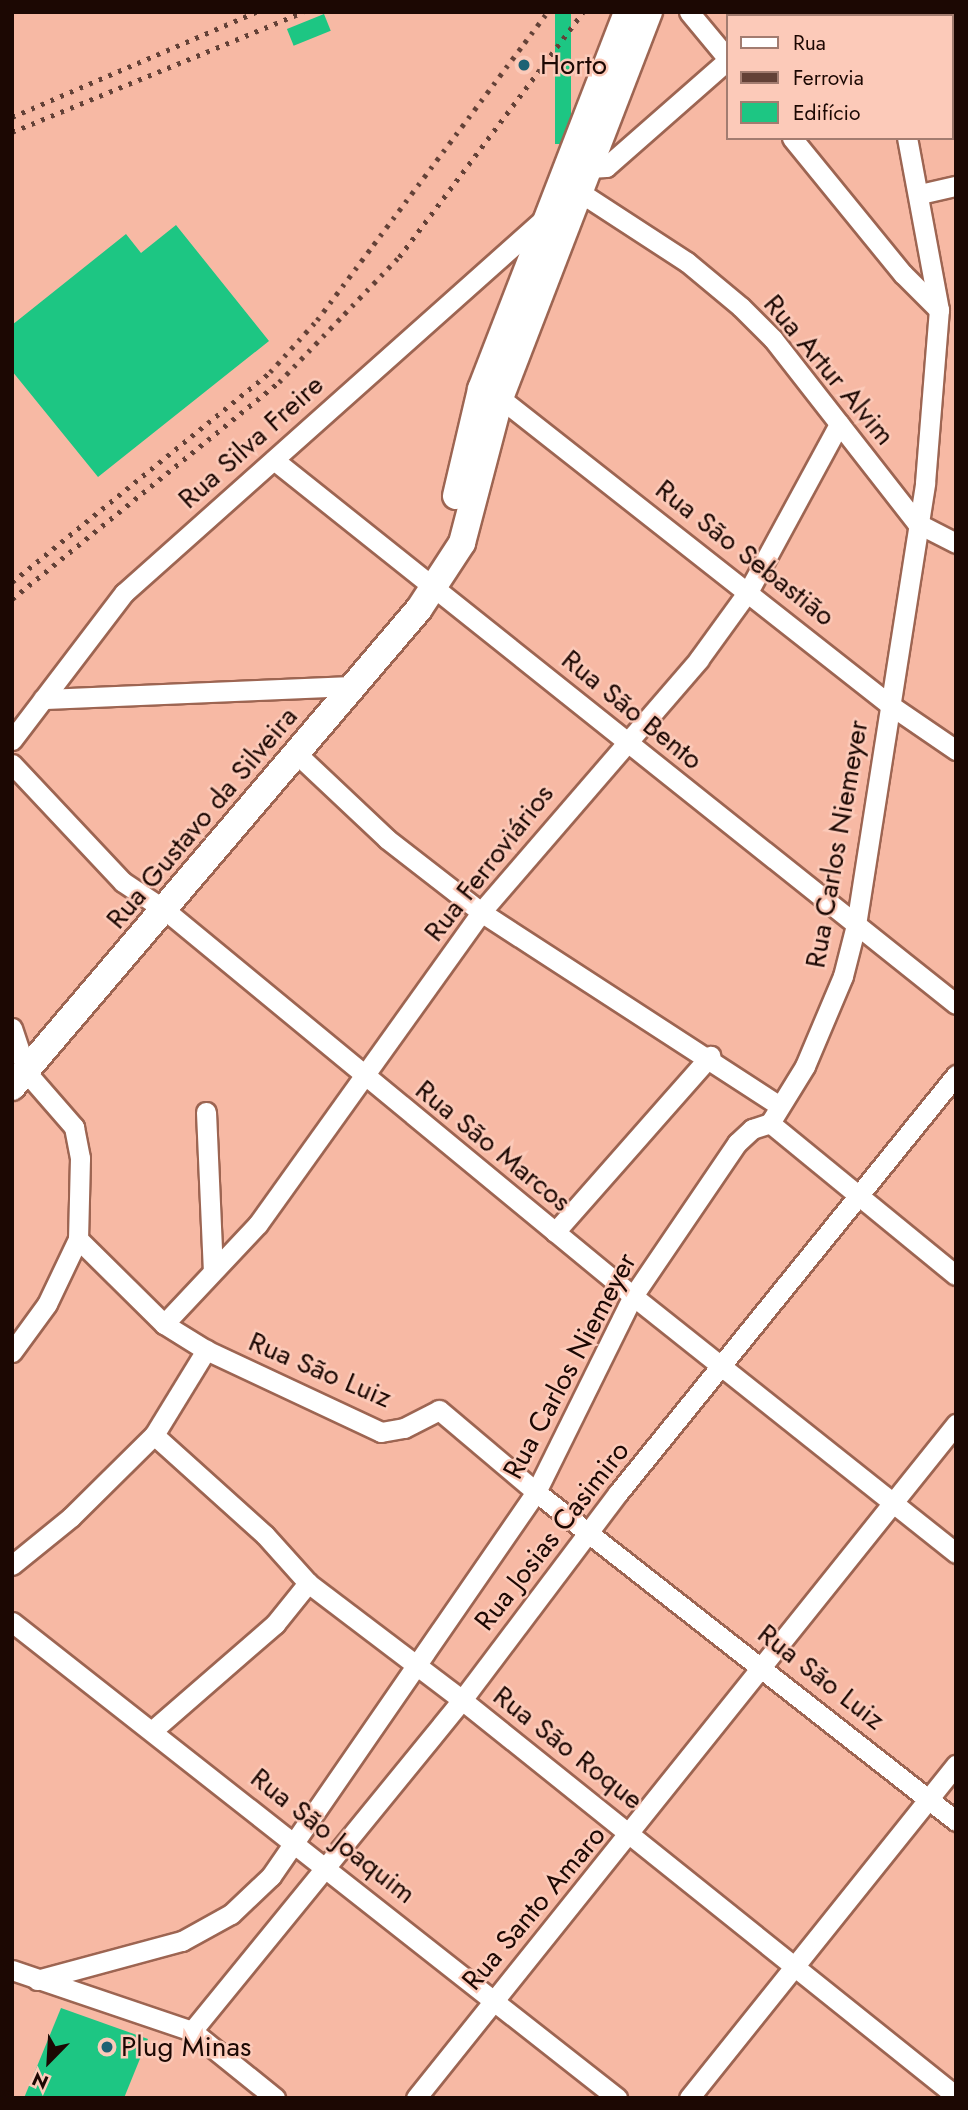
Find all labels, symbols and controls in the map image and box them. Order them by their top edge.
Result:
legend [726,14,954,140]
text: Rua [793,28,826,58]
place label: Horto [540,48,607,82]
marker: Horto [514,55,534,75]
text: Ferrovia [793,63,864,93]
text: Edifício [793,98,860,128]
street label: Rua Artur Alvim [756,288,902,452]
street label: Rua Silva Freire [172,368,330,516]
street label: Rua São Sebastião [649,473,841,633]
street label: Rua São Bento [555,643,709,777]
street label: Rua Gustavo da Silveira [99,700,305,936]
street label: Rua Carlos Niemeyer [799,717,875,971]
street label: Rua Ferroviários [417,778,561,948]
street label: Rua São Marcos [409,1073,577,1219]
street label: Rua Carlos Niemeyer [496,1247,644,1485]
street label: Rua São Luiz [244,1325,396,1415]
street label: Rua Josias Casimiro [468,1435,636,1637]
street label: Rua São Luiz [751,1617,891,1737]
street label: Rua São Roque [486,1679,650,1817]
street label: Rua São Joaquim [244,1761,422,1911]
street label: Rua Santo Amaro [455,1819,613,1997]
north arrow [14,2026,84,2096]
place label: Plug Minas [121,2030,251,2064]
marker: Plug Minas [99,2039,115,2055]
text: N [28,2065,53,2096]

